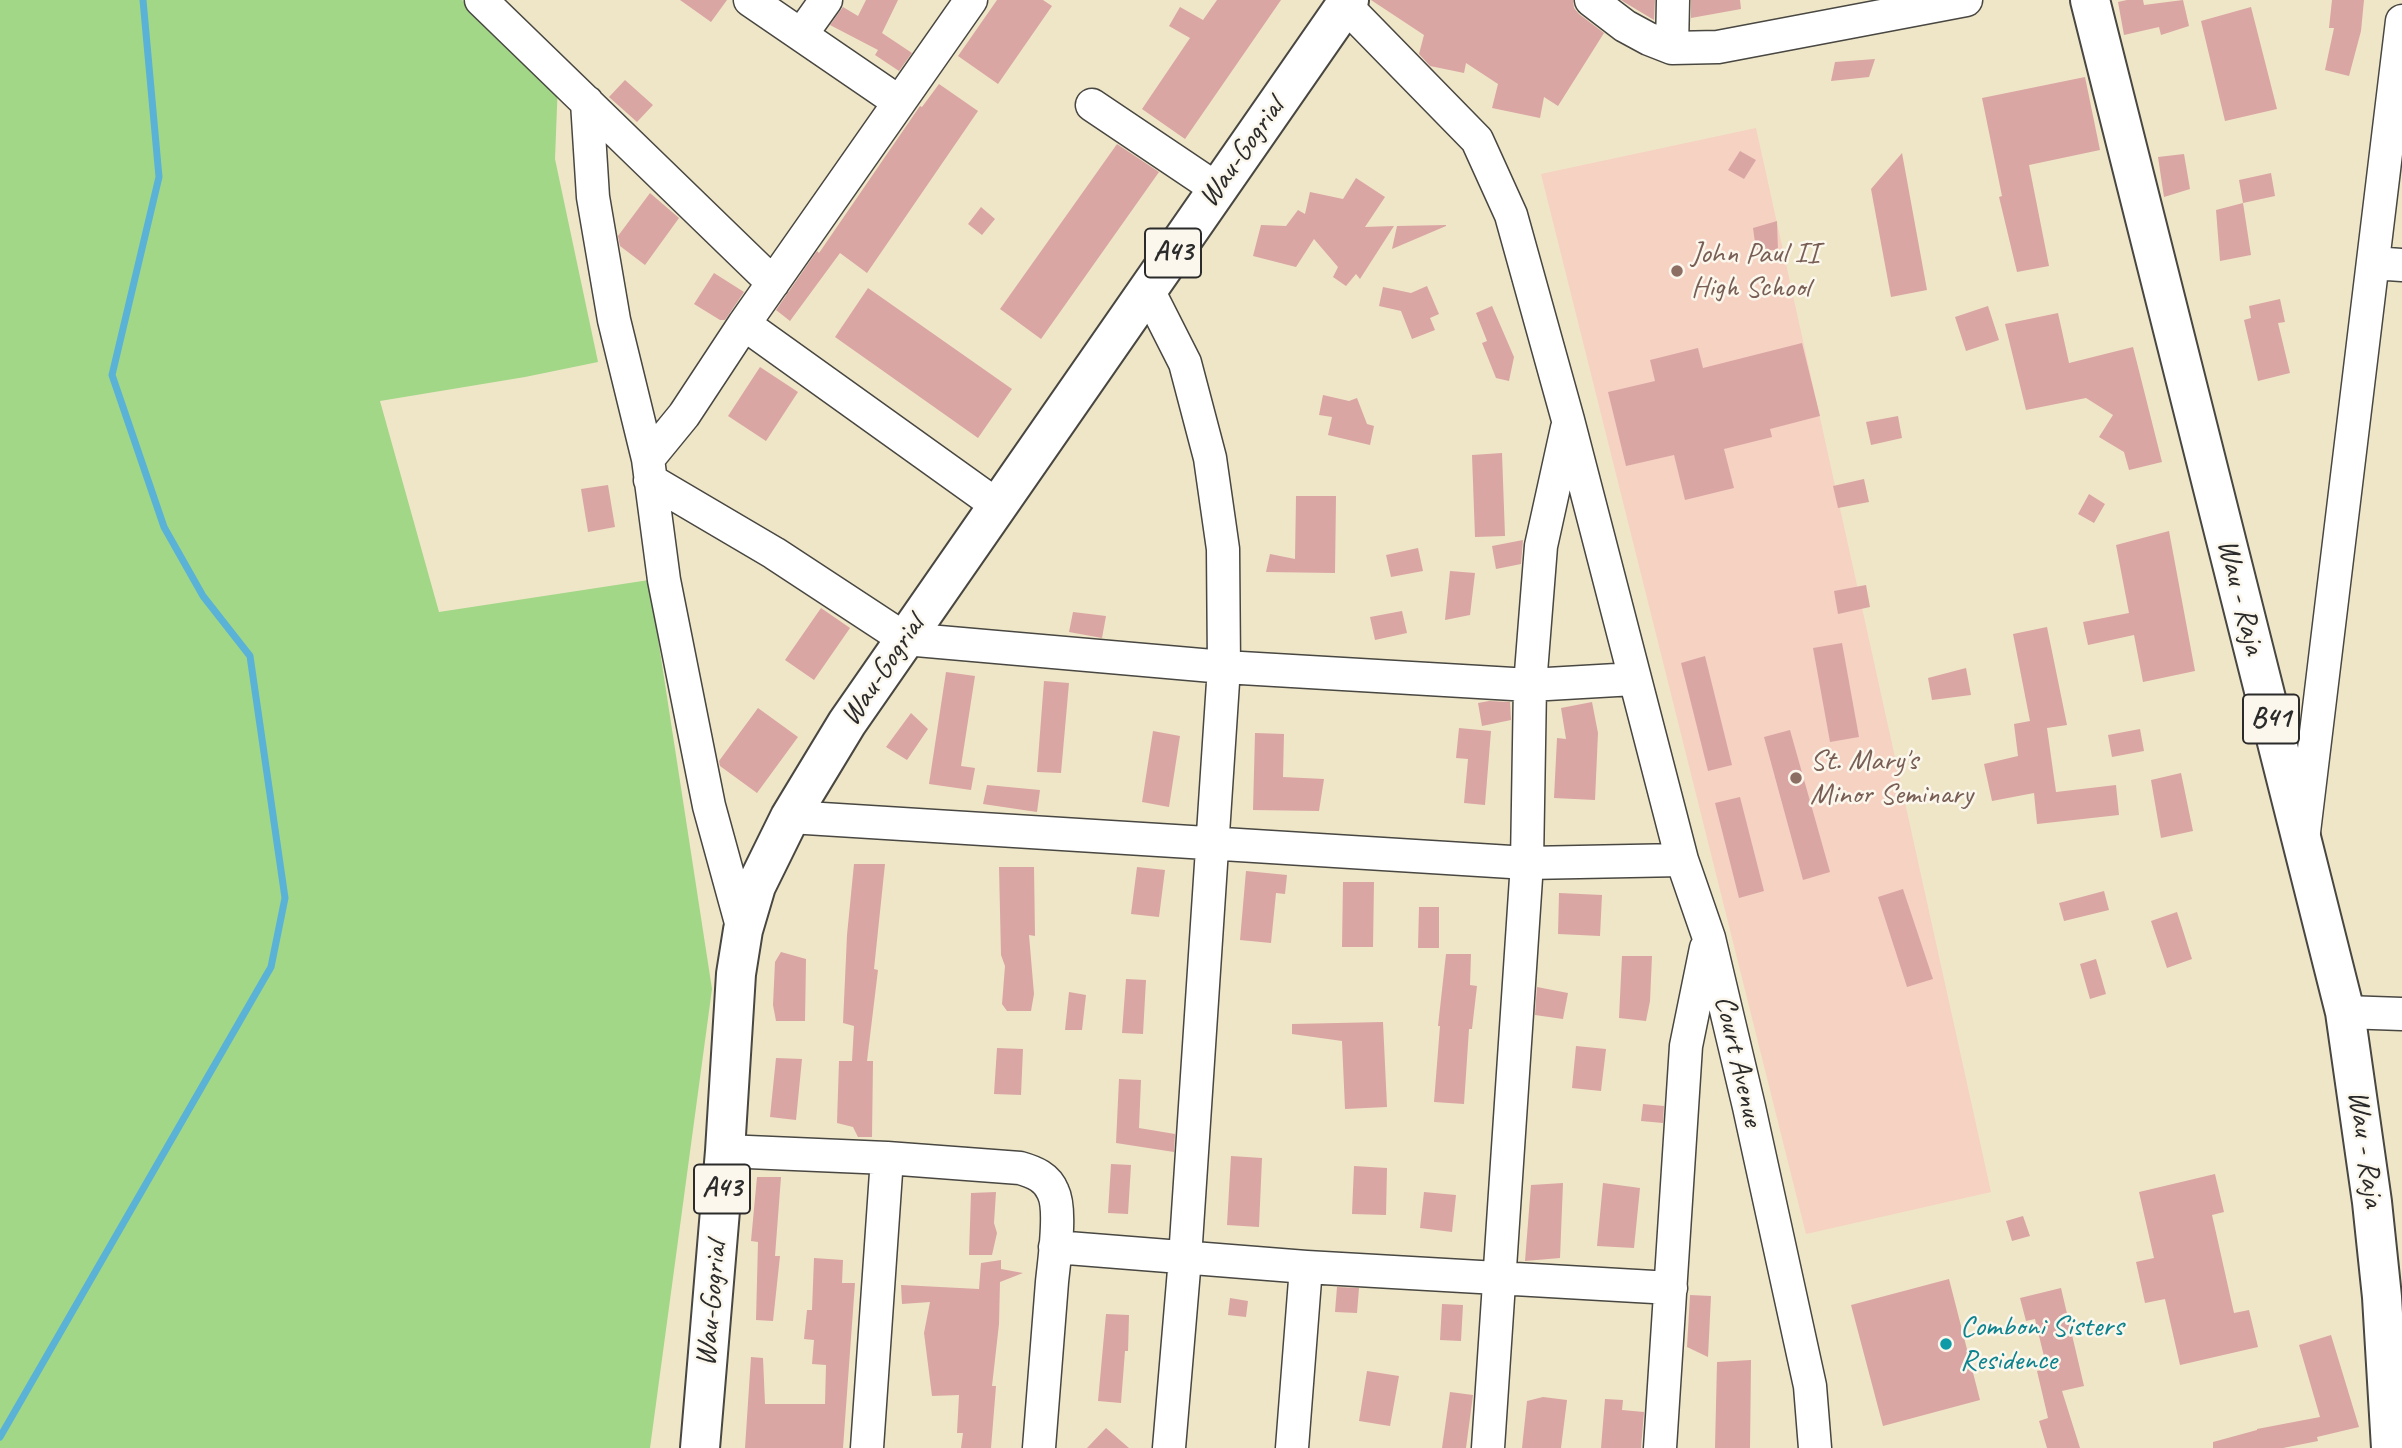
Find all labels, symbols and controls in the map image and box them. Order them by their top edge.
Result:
street label: Wau-Gogrial [1191,91,1293,215]
road number: A43 [1145,229,1201,278]
place label: John Paul II High School [1691,236,1819,306]
marker: John Paul II High School [1669,263,1685,279]
street label: Wau - Raja [2208,536,2272,658]
street label: Wau-Gogrial [833,609,933,733]
road number: B41 [2243,694,2299,744]
place label: St. Mary's Minor Seminary [1810,743,1973,814]
marker: St. Mary's Minor Seminary [1788,770,1804,786]
street label: Court Avenue [1706,992,1770,1130]
street label: Wau - Raja [2339,1088,2391,1210]
road number: A43 [694,1164,750,1214]
street label: Wau-Gogrial [689,1240,735,1368]
place label: Comboni Sisters Residence [1960,1309,2123,1380]
marker: Comboni Sisters Residence [1938,1336,1954,1352]

